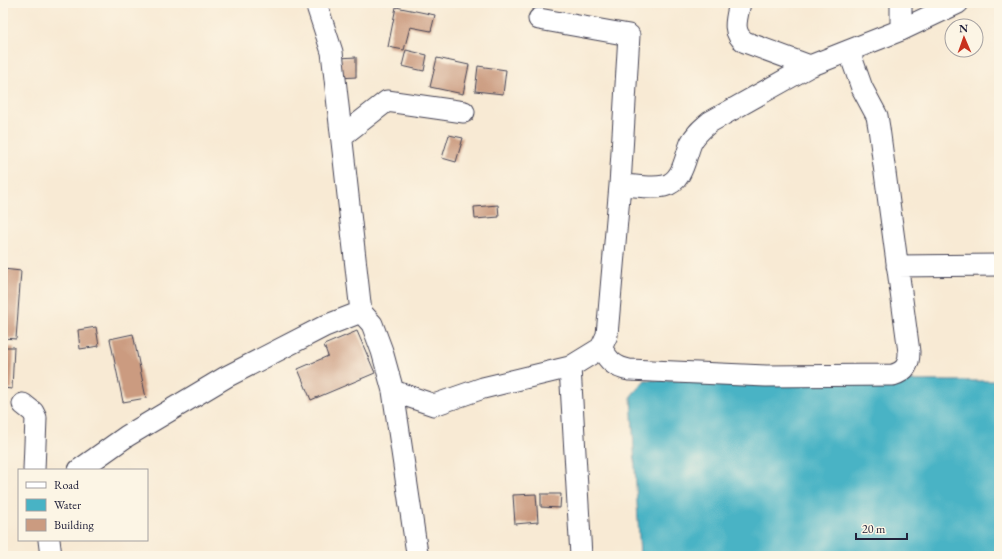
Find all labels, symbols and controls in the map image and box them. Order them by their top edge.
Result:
north arrow [944,18,984,58]
text: N [959,21,968,35]
legend [18,469,148,541]
text: Road [54,477,80,493]
text: Water [54,497,81,513]
scale bar [856,515,907,541]
text: Building [54,517,95,533]
text: 20 m [862,521,886,537]

